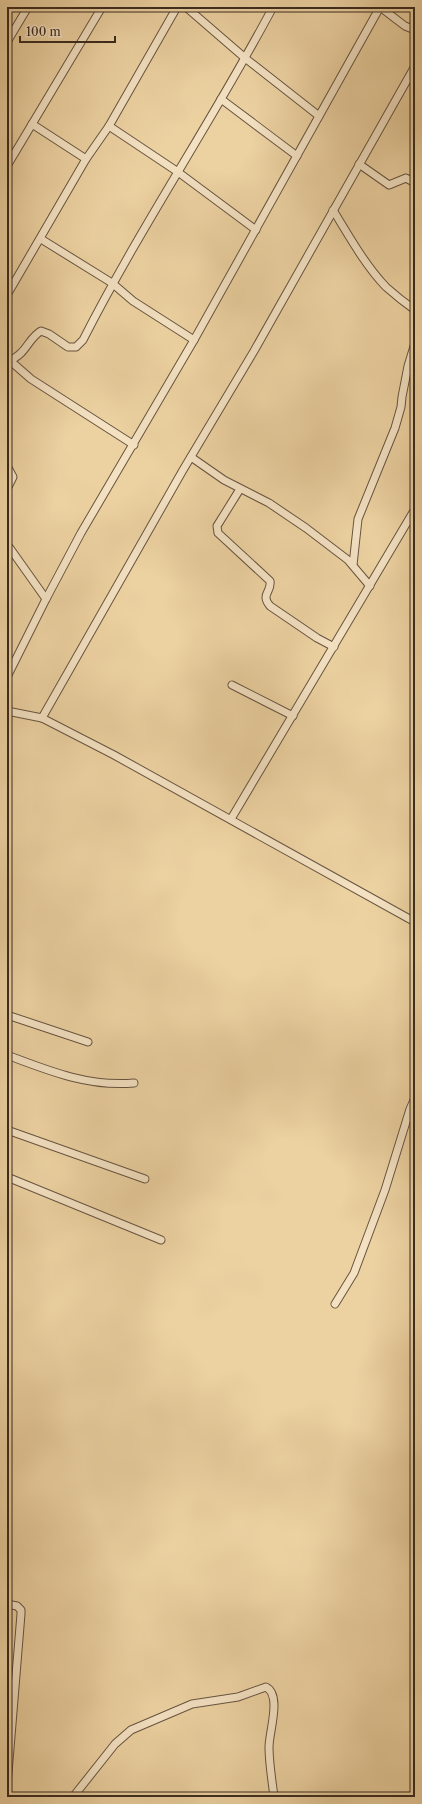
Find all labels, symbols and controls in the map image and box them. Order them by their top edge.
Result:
scale bar [20,18,115,44]
text: 100 m [26,24,61,39]

